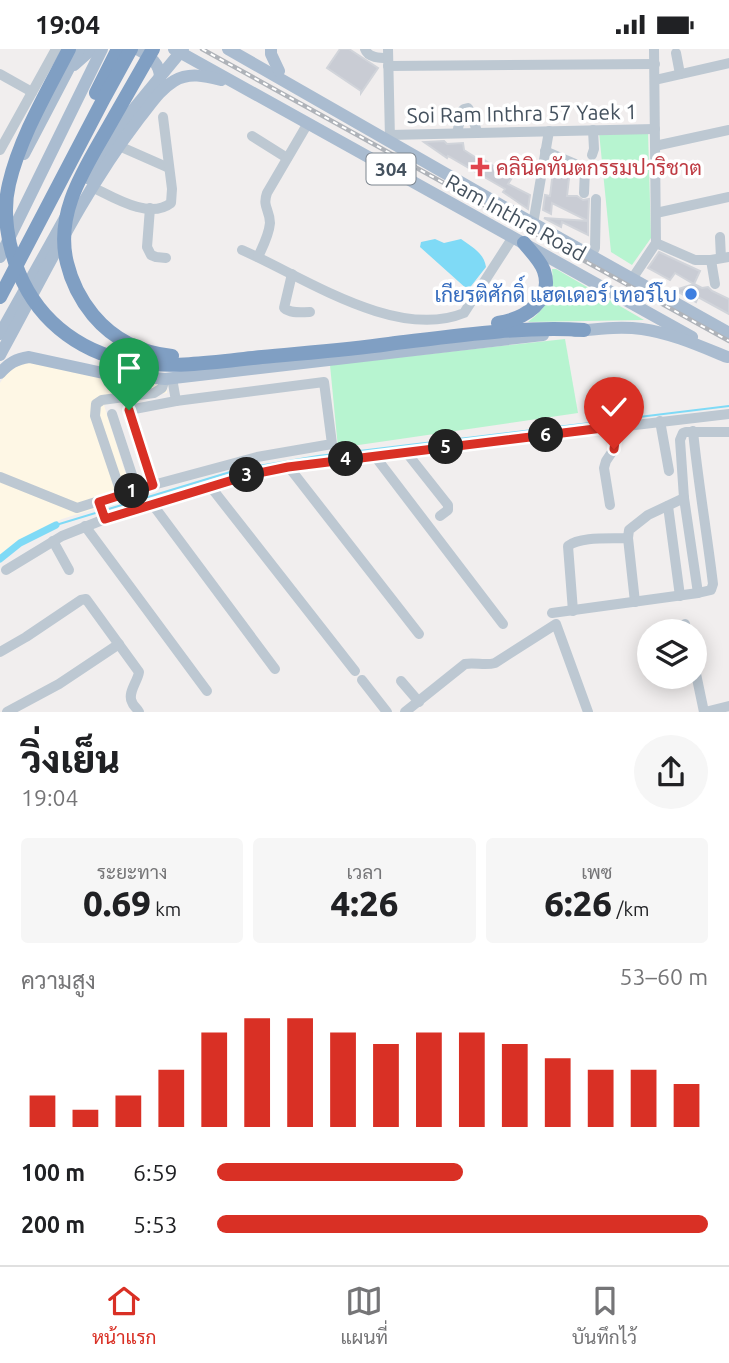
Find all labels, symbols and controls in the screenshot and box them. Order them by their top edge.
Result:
text: 19:04 [35,10,100,39]
street label: Soi Ram Inthra 57 Yaek 1 [406,99,638,127]
road number: 304 [366,153,416,185]
place label: คลินิคทันตกรรมปาริชาต [496,155,702,179]
marker: คลินิคทันตกรรมปาริชาต [470,157,490,177]
street label: Ram Inthra Road [442,169,590,265]
place label: เกียรติศักดิ์ แฮดเดอร์ เทอร์โบ [434,275,677,306]
marker: เกียรติศักดิ์ แฮดเดอร์ เทอร์โบ [683,286,699,302]
pin [99,338,159,410]
icon: arrive [110,349,148,387]
pin [584,377,644,449]
icon: check [595,388,633,426]
pin: 6 [528,417,564,453]
text: 6 [540,423,551,445]
pin: 5 [428,429,464,465]
text: 5 [440,435,451,457]
pin: 4 [328,441,364,477]
text: 4 [340,447,351,469]
pin: 3 [230,457,264,493]
text: 3 [241,463,252,485]
pin: 1 [114,473,150,509]
text: 1 [126,479,137,501]
map controls [637,619,707,689]
button: layers [637,619,707,689]
button: share [634,735,708,809]
text: วิ่งเย็น [21,738,120,780]
text: 19:04 [21,785,79,810]
text: ระยะทาง [97,861,168,883]
text: เวลา [347,861,382,883]
text: เพซ [581,861,612,883]
text: 0.69 [83,883,151,923]
text: 4:26 [331,883,398,923]
text: 6:26 [544,883,612,923]
text: km [151,898,181,920]
text: /km [612,898,649,920]
text: 53–60 m [620,964,708,989]
text: ความสูง [21,968,96,993]
text: 100 m [21,1160,85,1185]
text: 6:59 [133,1160,178,1185]
text: 200 m [21,1212,85,1237]
text: 5:53 [133,1212,178,1237]
tab: หน้าแรก [92,1282,157,1348]
tab: แผนที่ [341,1282,388,1348]
tab: บันทึกไว้ [572,1282,637,1348]

